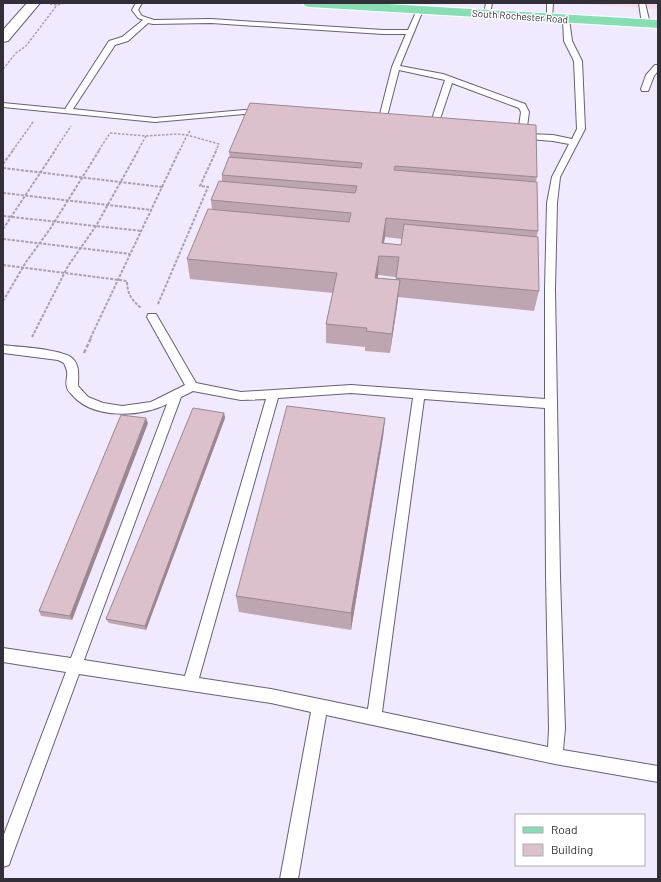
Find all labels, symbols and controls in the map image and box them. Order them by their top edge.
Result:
street label: South Rochester Road [472,7,568,25]
legend [515,814,645,866]
text: Road [551,822,578,836]
text: Building [551,842,593,856]

